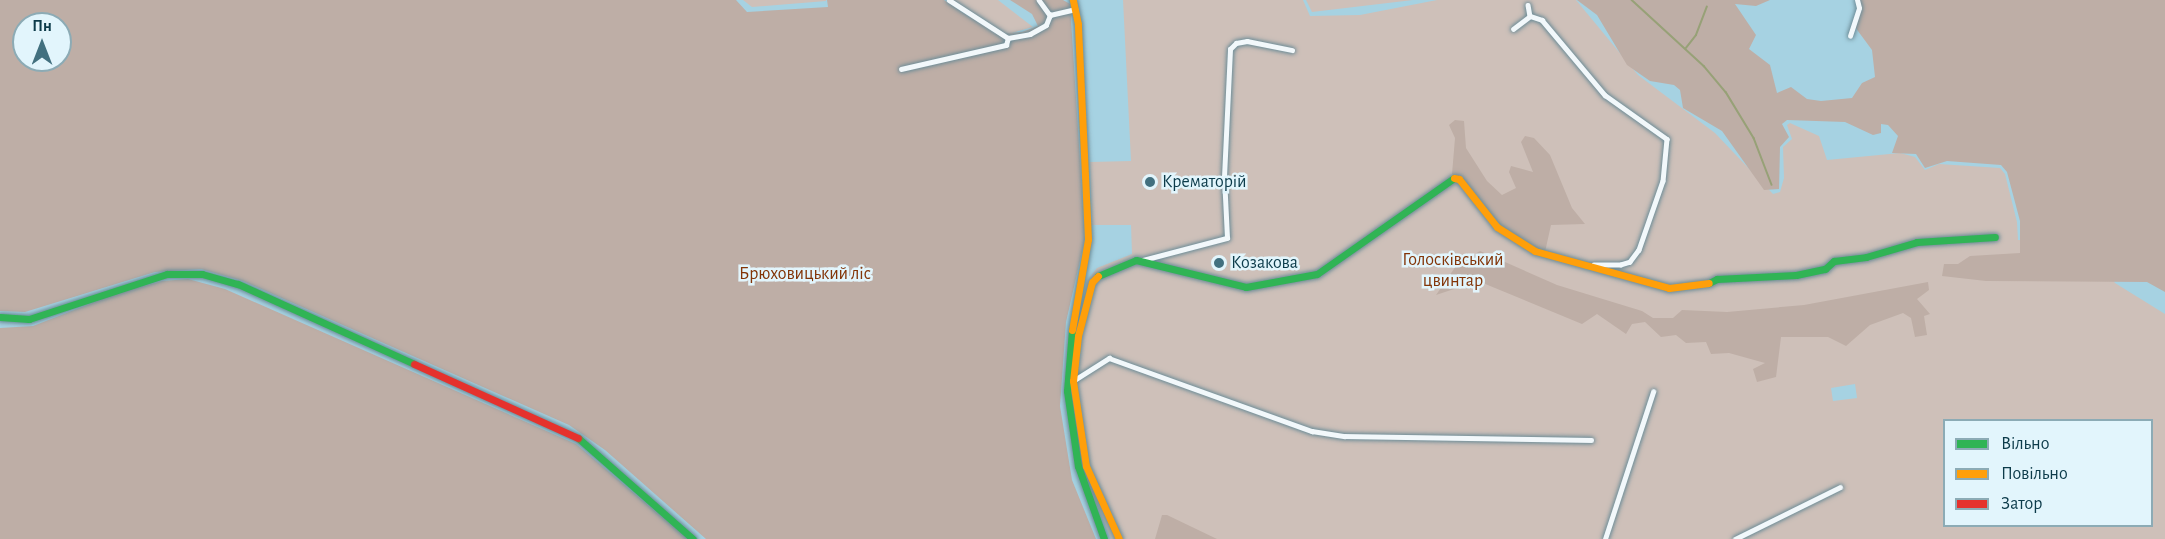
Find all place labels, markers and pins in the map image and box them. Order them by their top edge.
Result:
place label: Крематорій [1162,171,1246,193]
marker: Крематорій [1143,175,1157,189]
place label: Козакова [1231,252,1298,274]
marker: Козакова [1212,256,1226,270]

